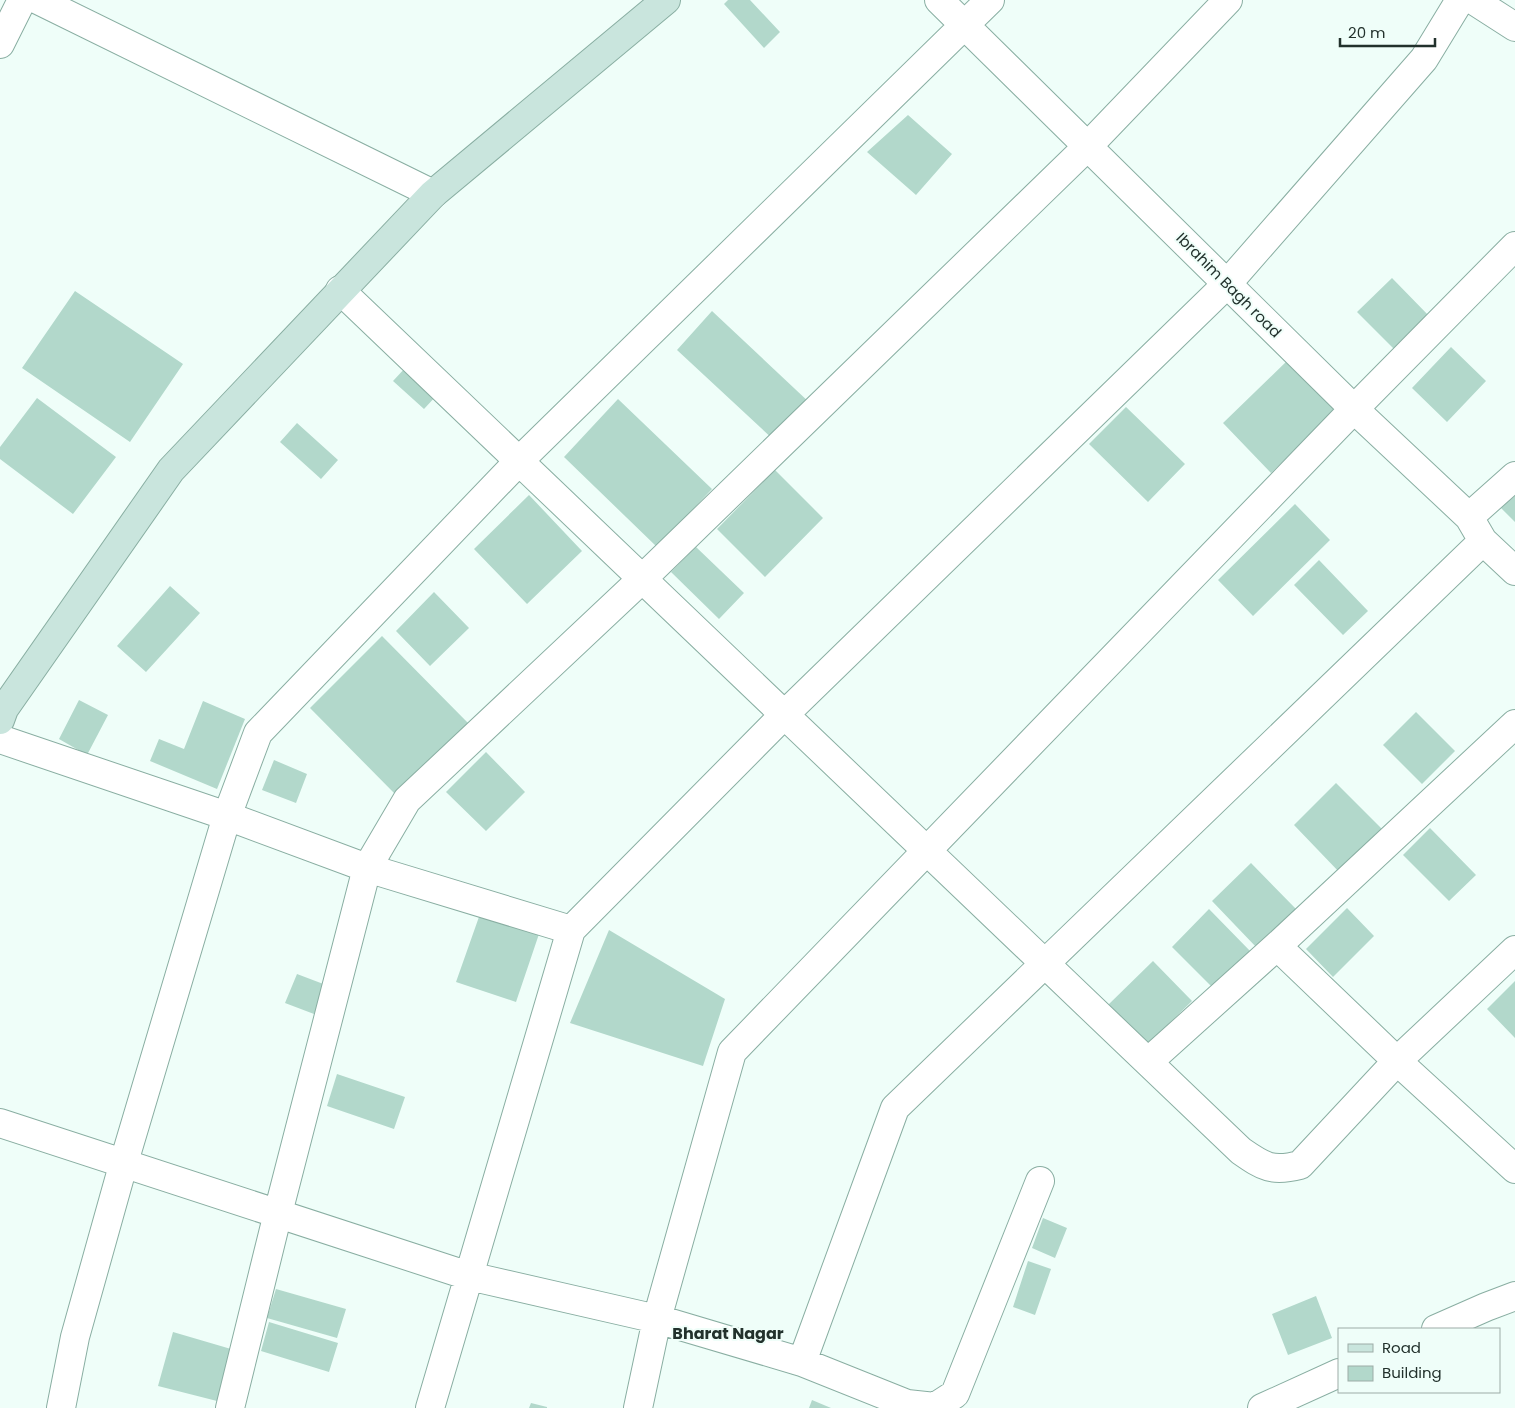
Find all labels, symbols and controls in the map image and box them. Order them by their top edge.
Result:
scale bar [1340,15,1435,47]
text: 20 m [1348,22,1386,43]
street label: Ibrahim Bagh road [1172,228,1286,342]
district label: Bharat Nagar [672,1322,784,1345]
legend [1338,1328,1500,1393]
text: Road [1382,1337,1421,1358]
text: Building [1382,1362,1442,1383]

